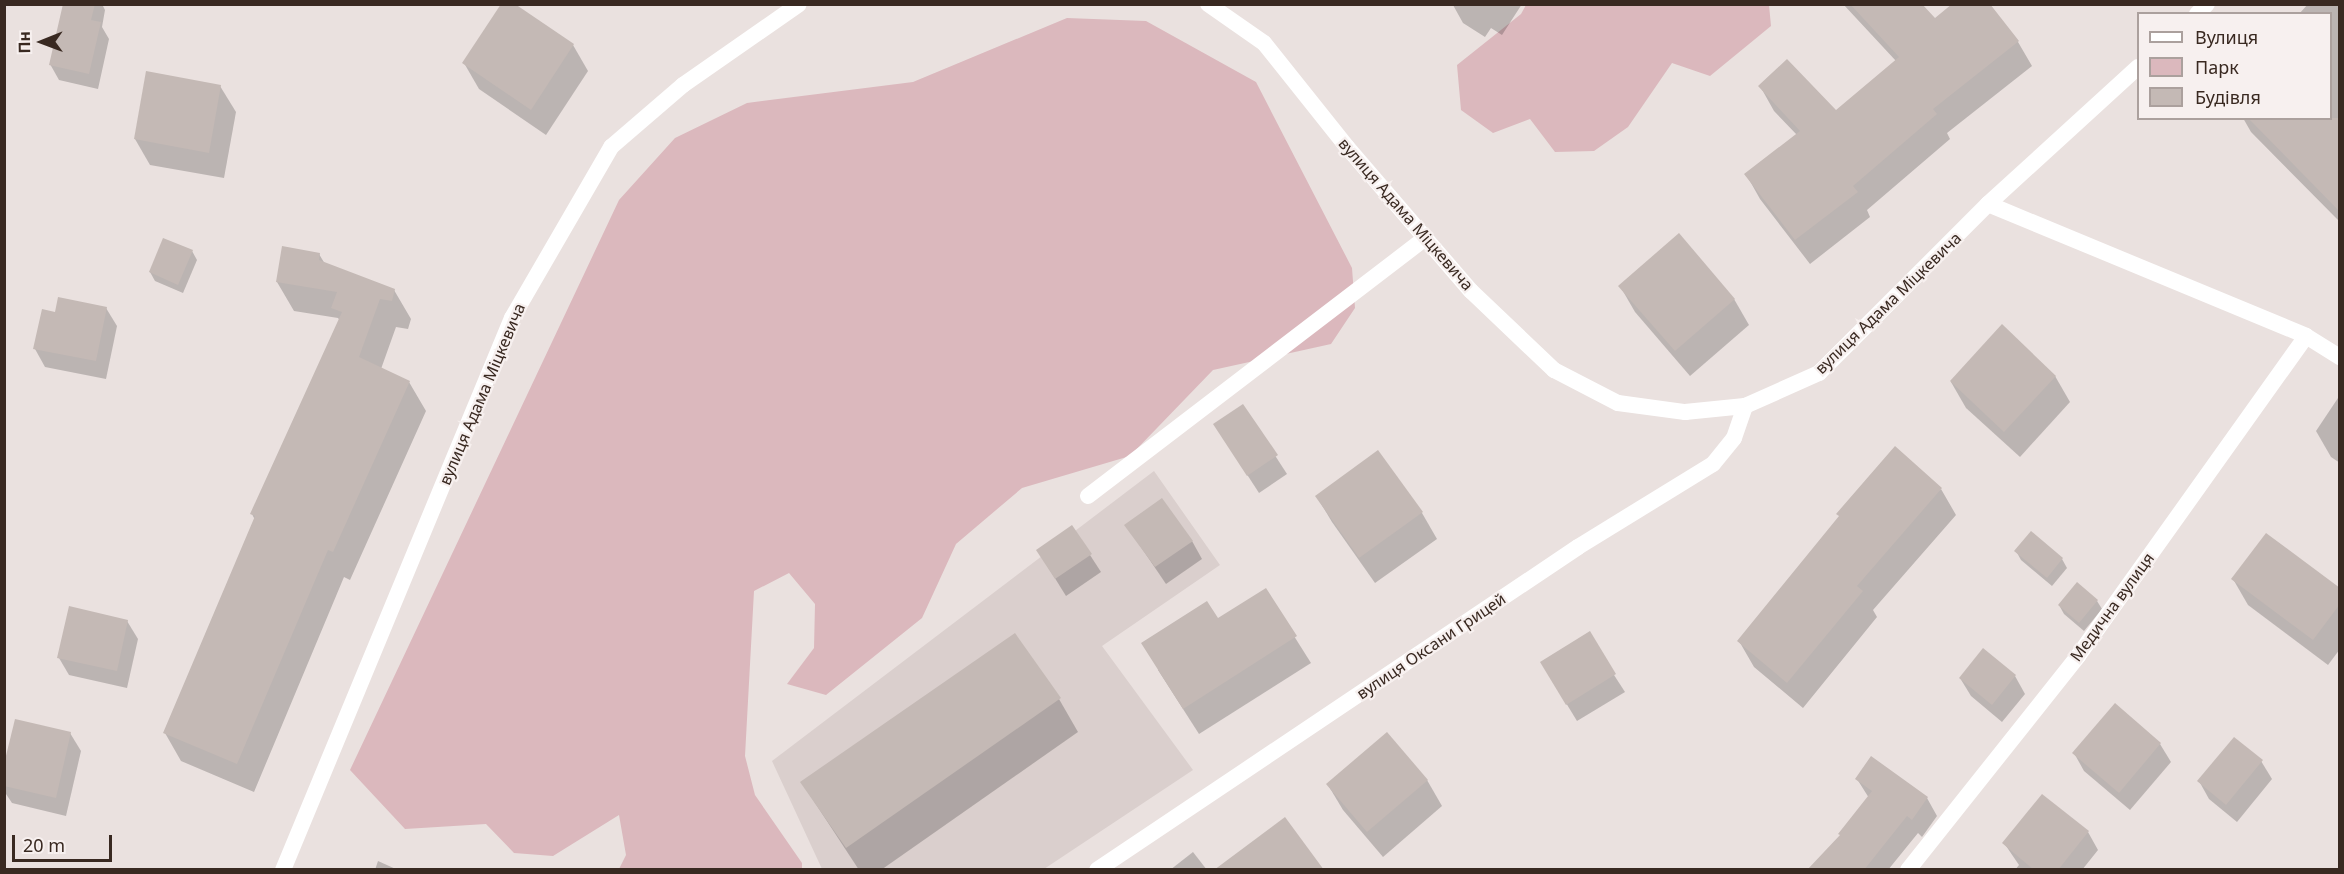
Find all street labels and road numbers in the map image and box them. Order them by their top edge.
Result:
street label: вулиця Адама Міцкевича [1335,134,1477,294]
street label: вулиця Адама Міцкевича [1811,228,1965,378]
street label: вулиця Адама Міцкевича [435,300,529,488]
street label: Медична вулиця [2066,549,2158,665]
street label: вулиця Оксани Грицей [1353,589,1509,703]

